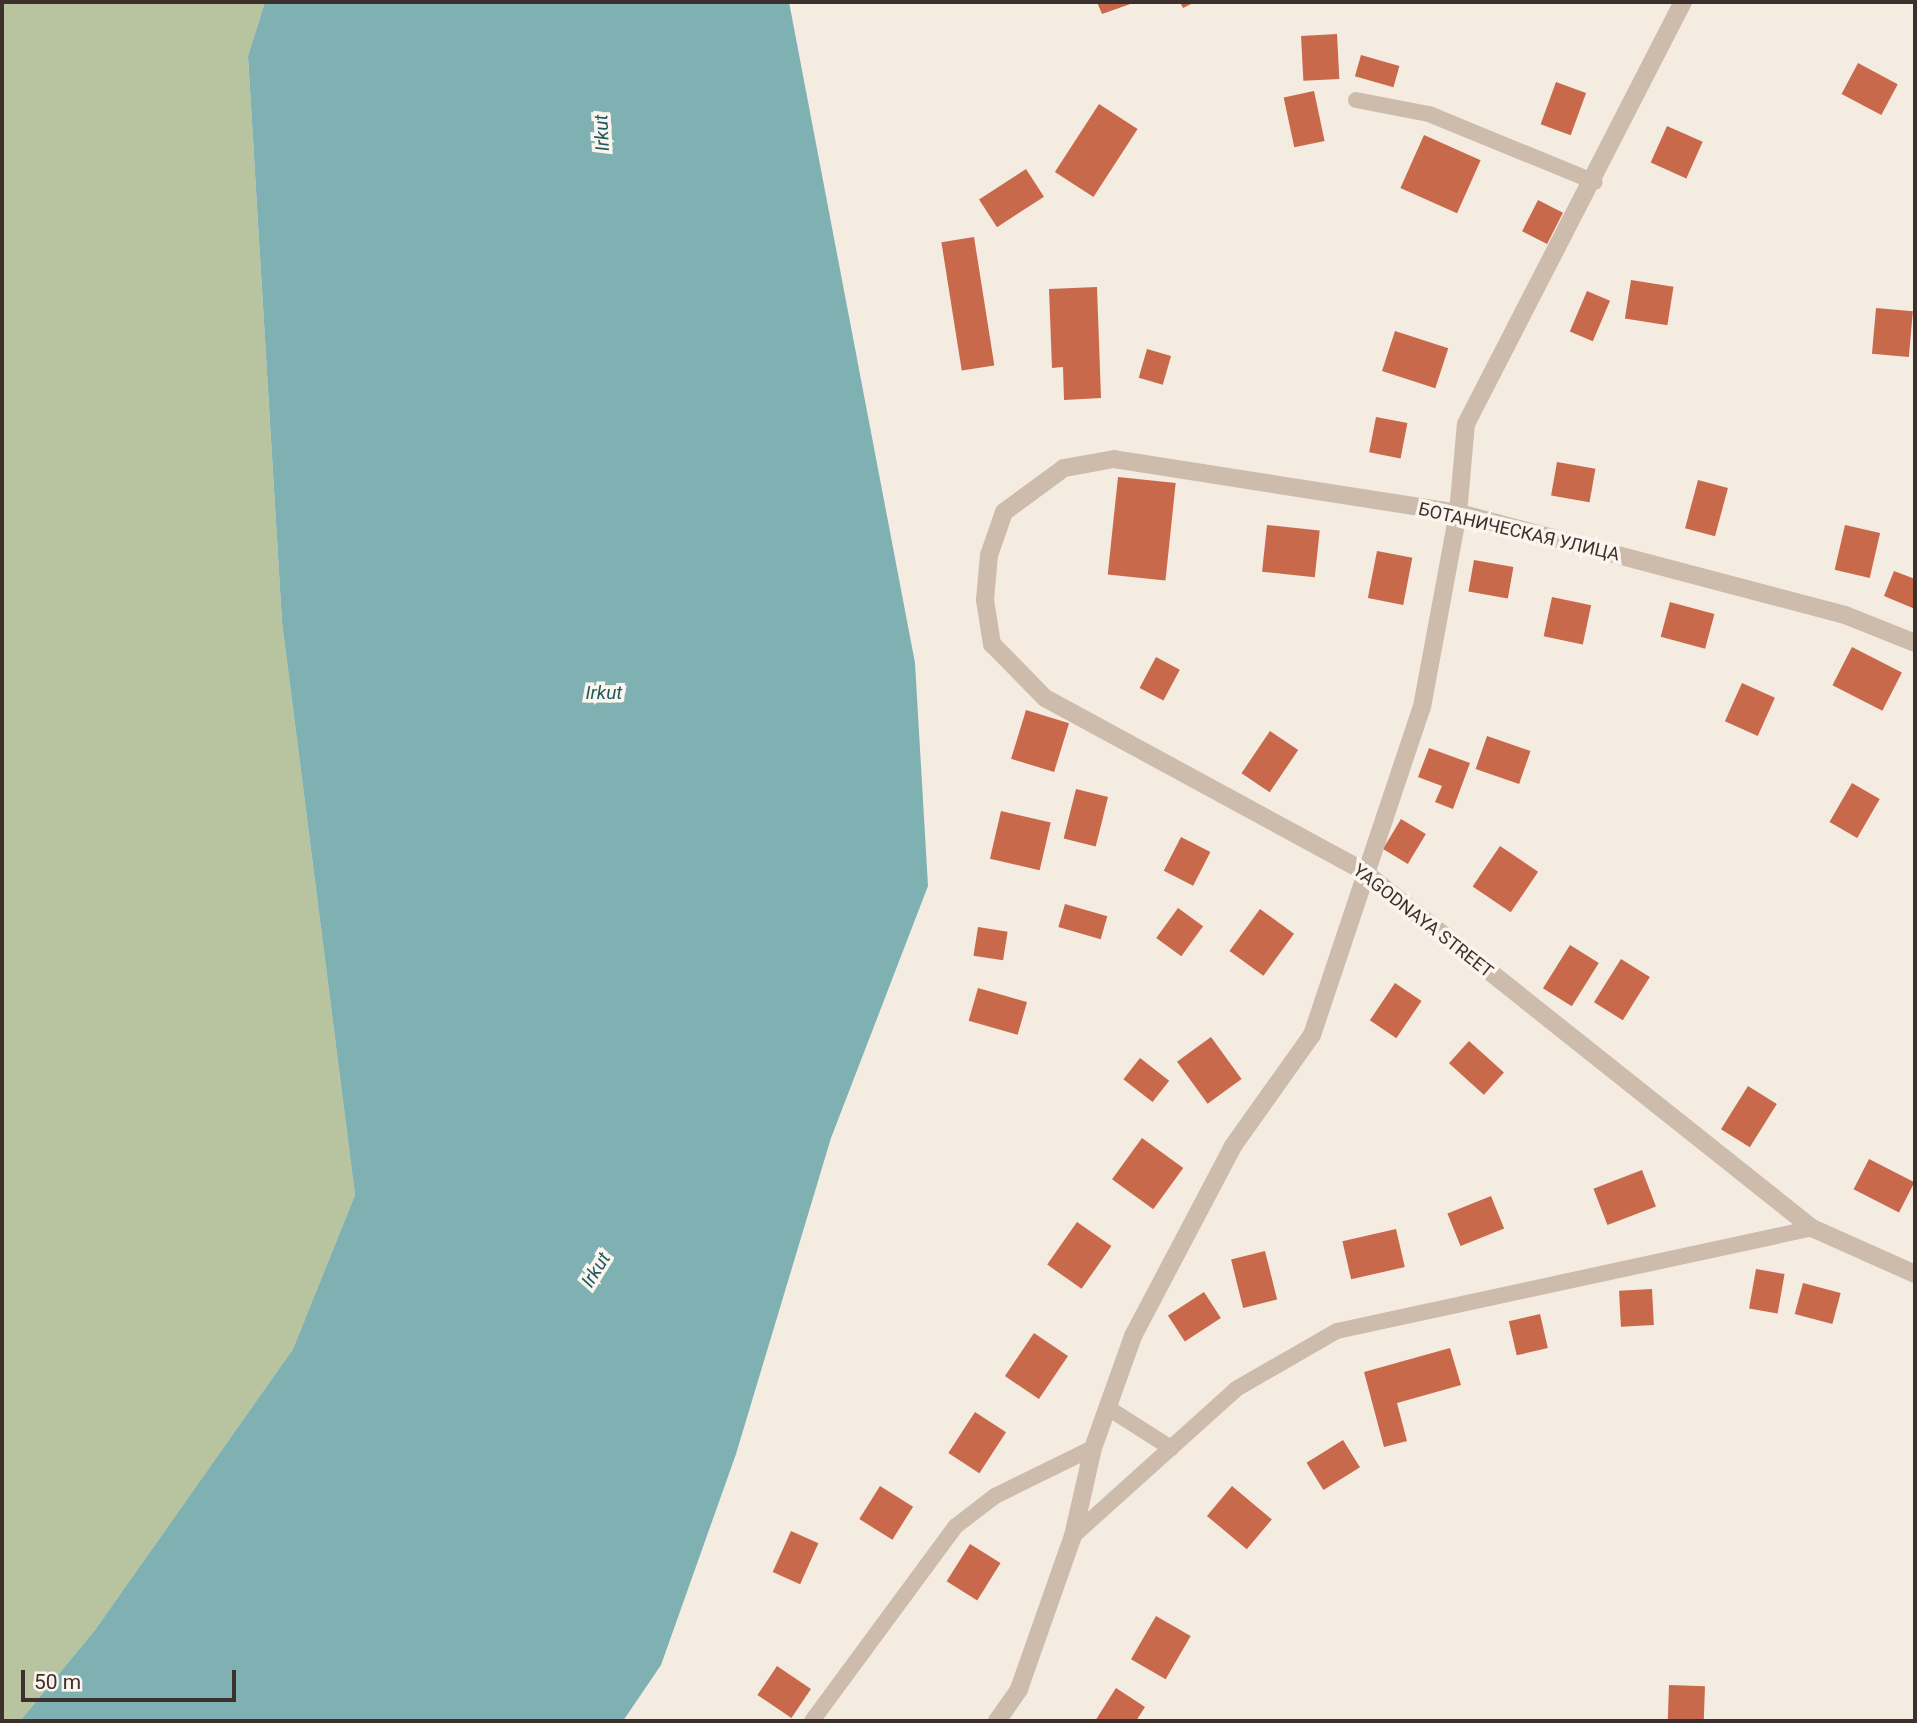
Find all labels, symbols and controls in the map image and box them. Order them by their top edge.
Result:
water label: Irkut [590,114,614,152]
street label: БОТАНИЧЕСКАЯ УЛИЦА [1416,498,1622,566]
water label: Irkut [586,682,622,704]
street label: YAGODNAYA STREET [1349,860,1497,982]
water label: Irkut [577,1248,615,1292]
scale bar [24,1656,240,1700]
text: 50 m [34,1670,81,1694]

